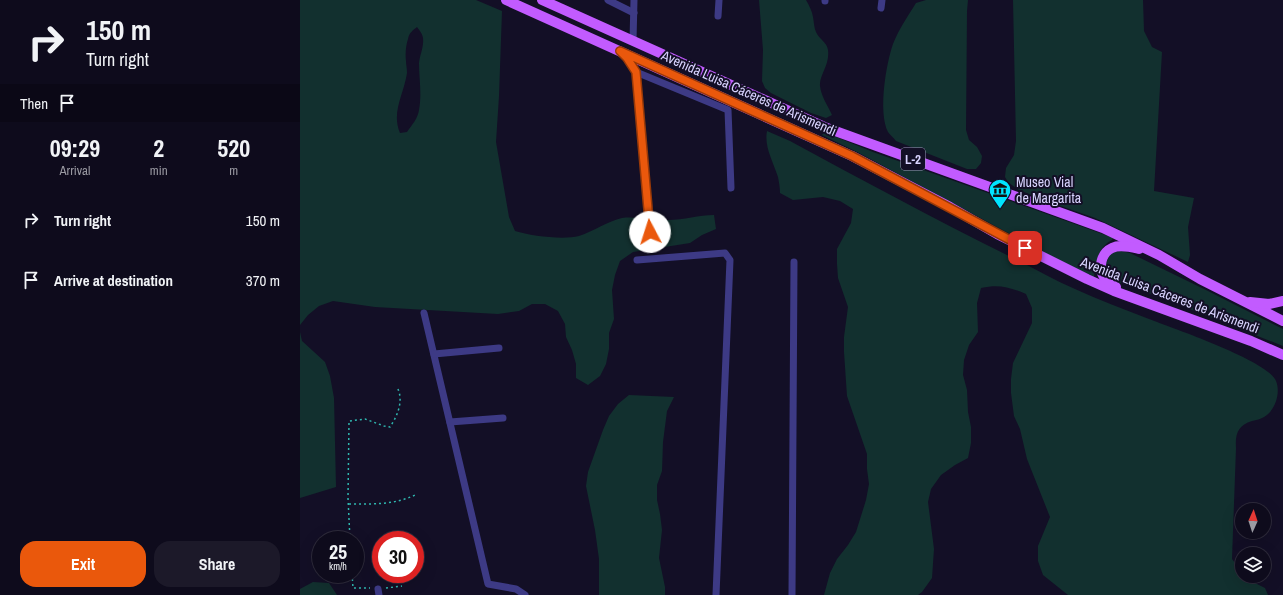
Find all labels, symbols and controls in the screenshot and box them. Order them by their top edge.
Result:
text: 150 m [86,11,151,49]
icon: right [20,16,72,68]
street label: Avenida Luisa Cáceres de Arismendi [658,46,839,140]
text: Turn right [86,47,149,72]
icon: arrive [56,92,78,114]
text: Then [20,93,48,114]
text: 09:29 [50,132,100,164]
text: 2 [153,132,164,164]
text: 520 [217,132,250,164]
road number: L-2 [901,148,925,170]
text: Arrival [60,162,90,179]
text: min [150,162,168,179]
text: m [229,162,238,179]
place label: Museo Vial de Margarita [1016,173,1082,207]
museum icon: Museo Vial de Margarita [987,177,1013,210]
icon: right [20,209,42,231]
text: Turn right [54,210,111,231]
text: 150 m [246,210,280,231]
position arrow [629,211,671,253]
pin [1008,231,1042,265]
icon: arrive [1014,237,1036,259]
street label: Avenida Luisa Cáceres de Arismendi [1077,252,1262,337]
icon: arrive [20,269,42,291]
text: Arrive at destination [54,270,173,291]
text: 370 m [246,270,280,291]
north arrow [1235,503,1271,539]
map controls [1235,503,1271,583]
speed limit sign: 30 [372,531,424,583]
text: 25 [329,538,347,565]
button: Exit [20,541,146,587]
button: Share [154,541,280,587]
button: layers [1235,547,1271,583]
text: km/h [329,560,347,573]

